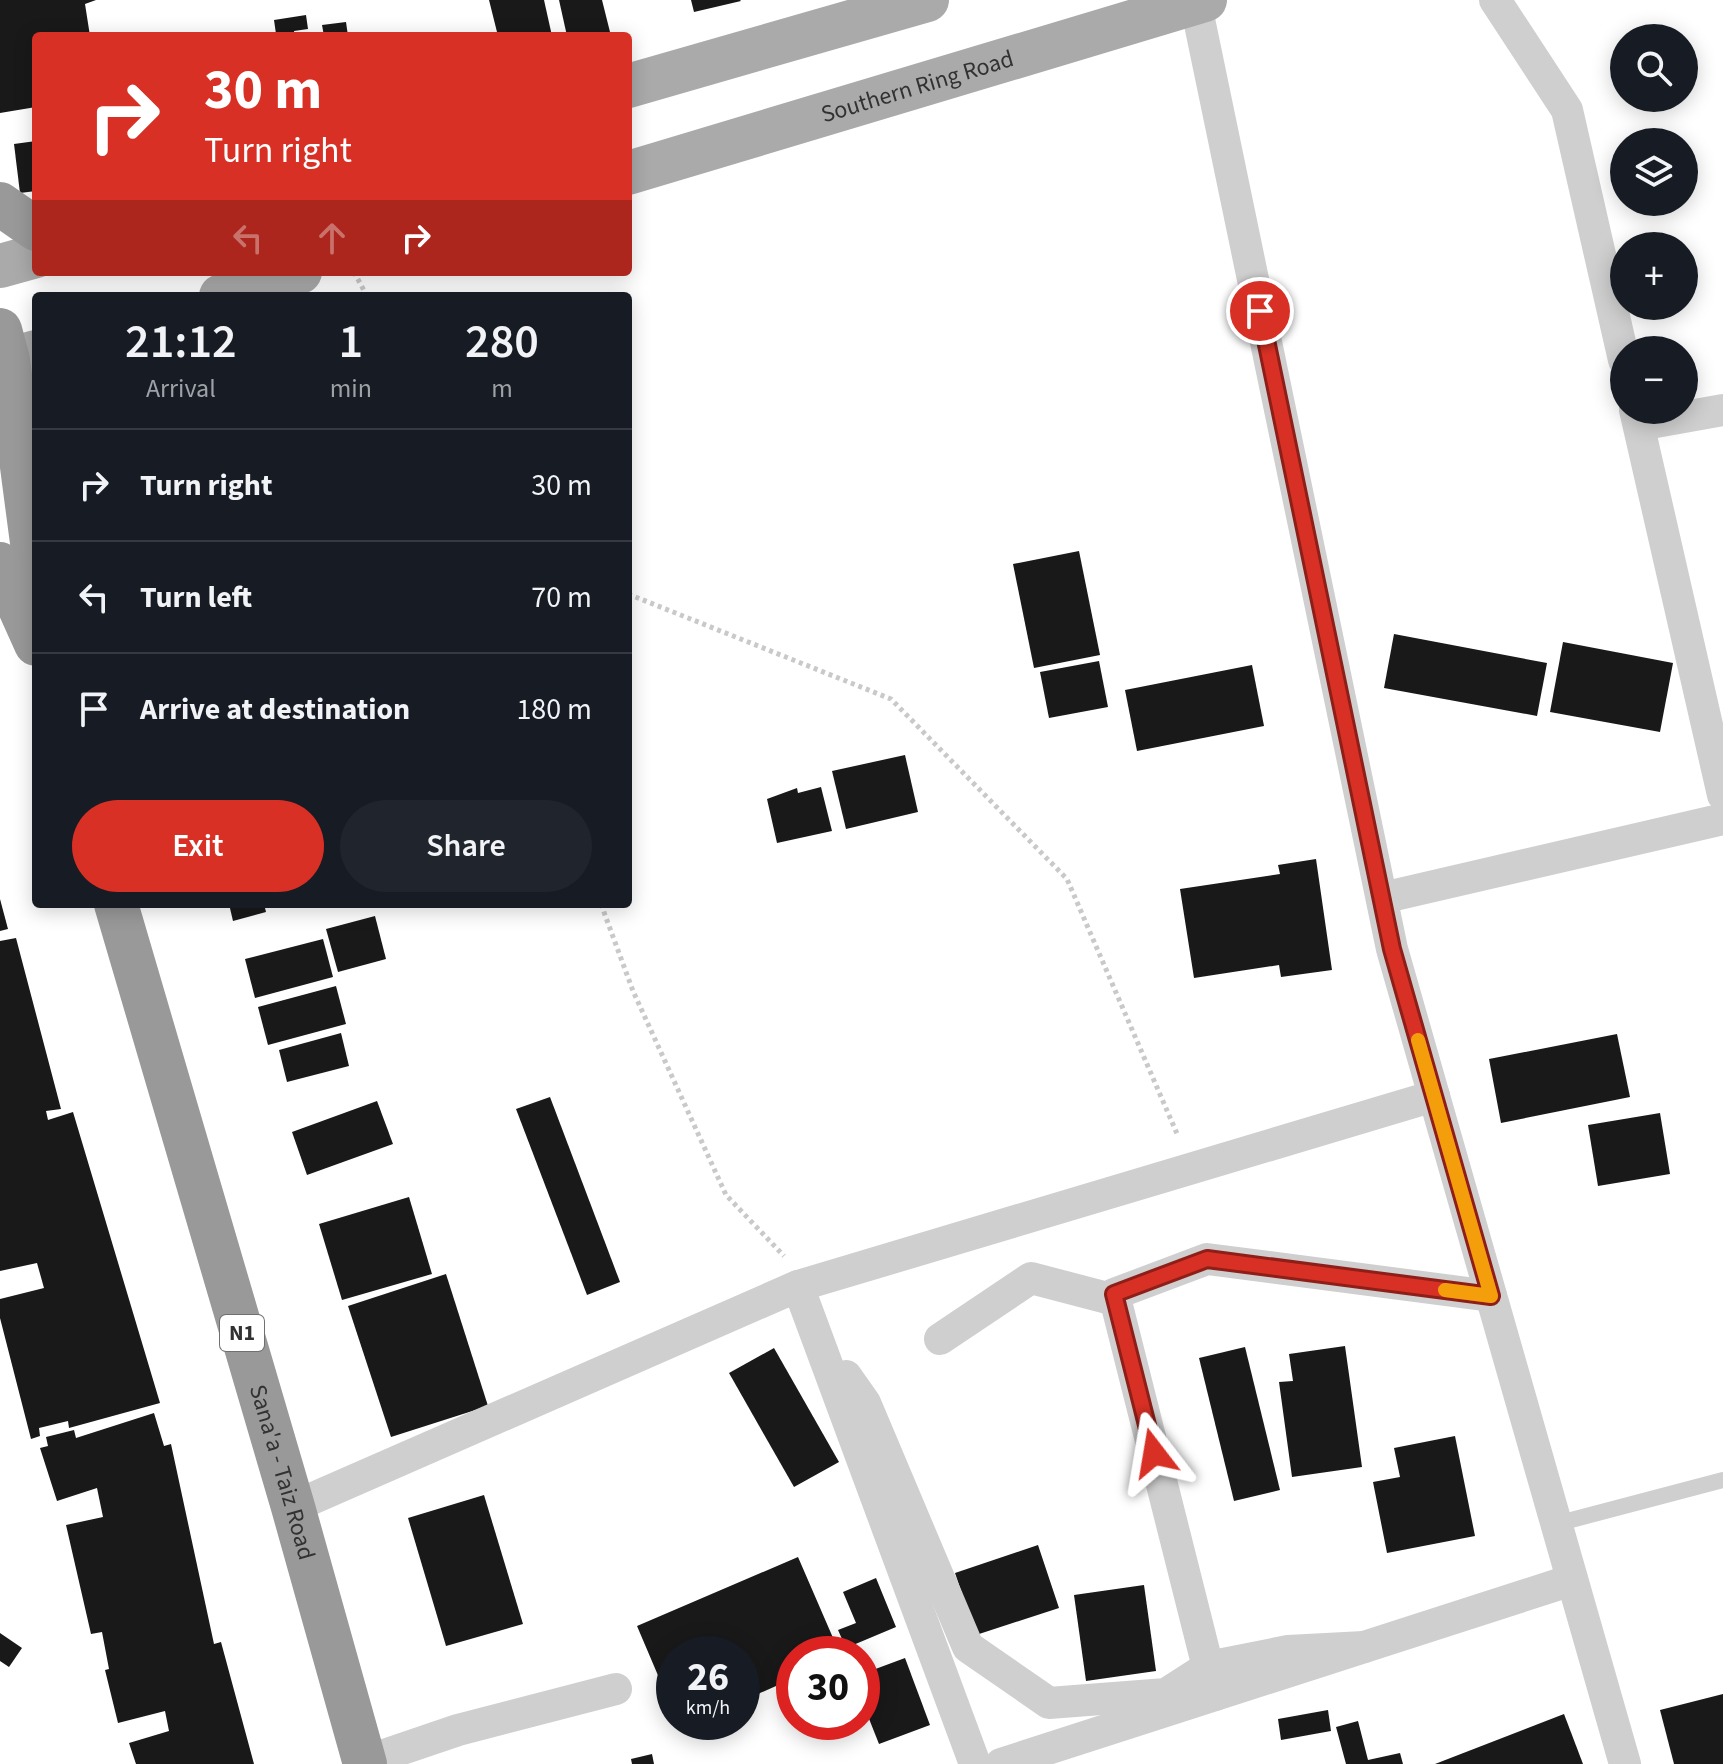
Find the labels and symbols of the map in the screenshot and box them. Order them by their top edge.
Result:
street label: Southern Ring Road [817,41,1018,132]
pin [1226,277,1294,345]
road number: N1 [220,1315,264,1351]
street label: Sana'a - Taiz Road [240,1380,324,1564]
position arrow [1112,1411,1196,1495]
speed limit sign: 30 [776,1636,880,1740]

